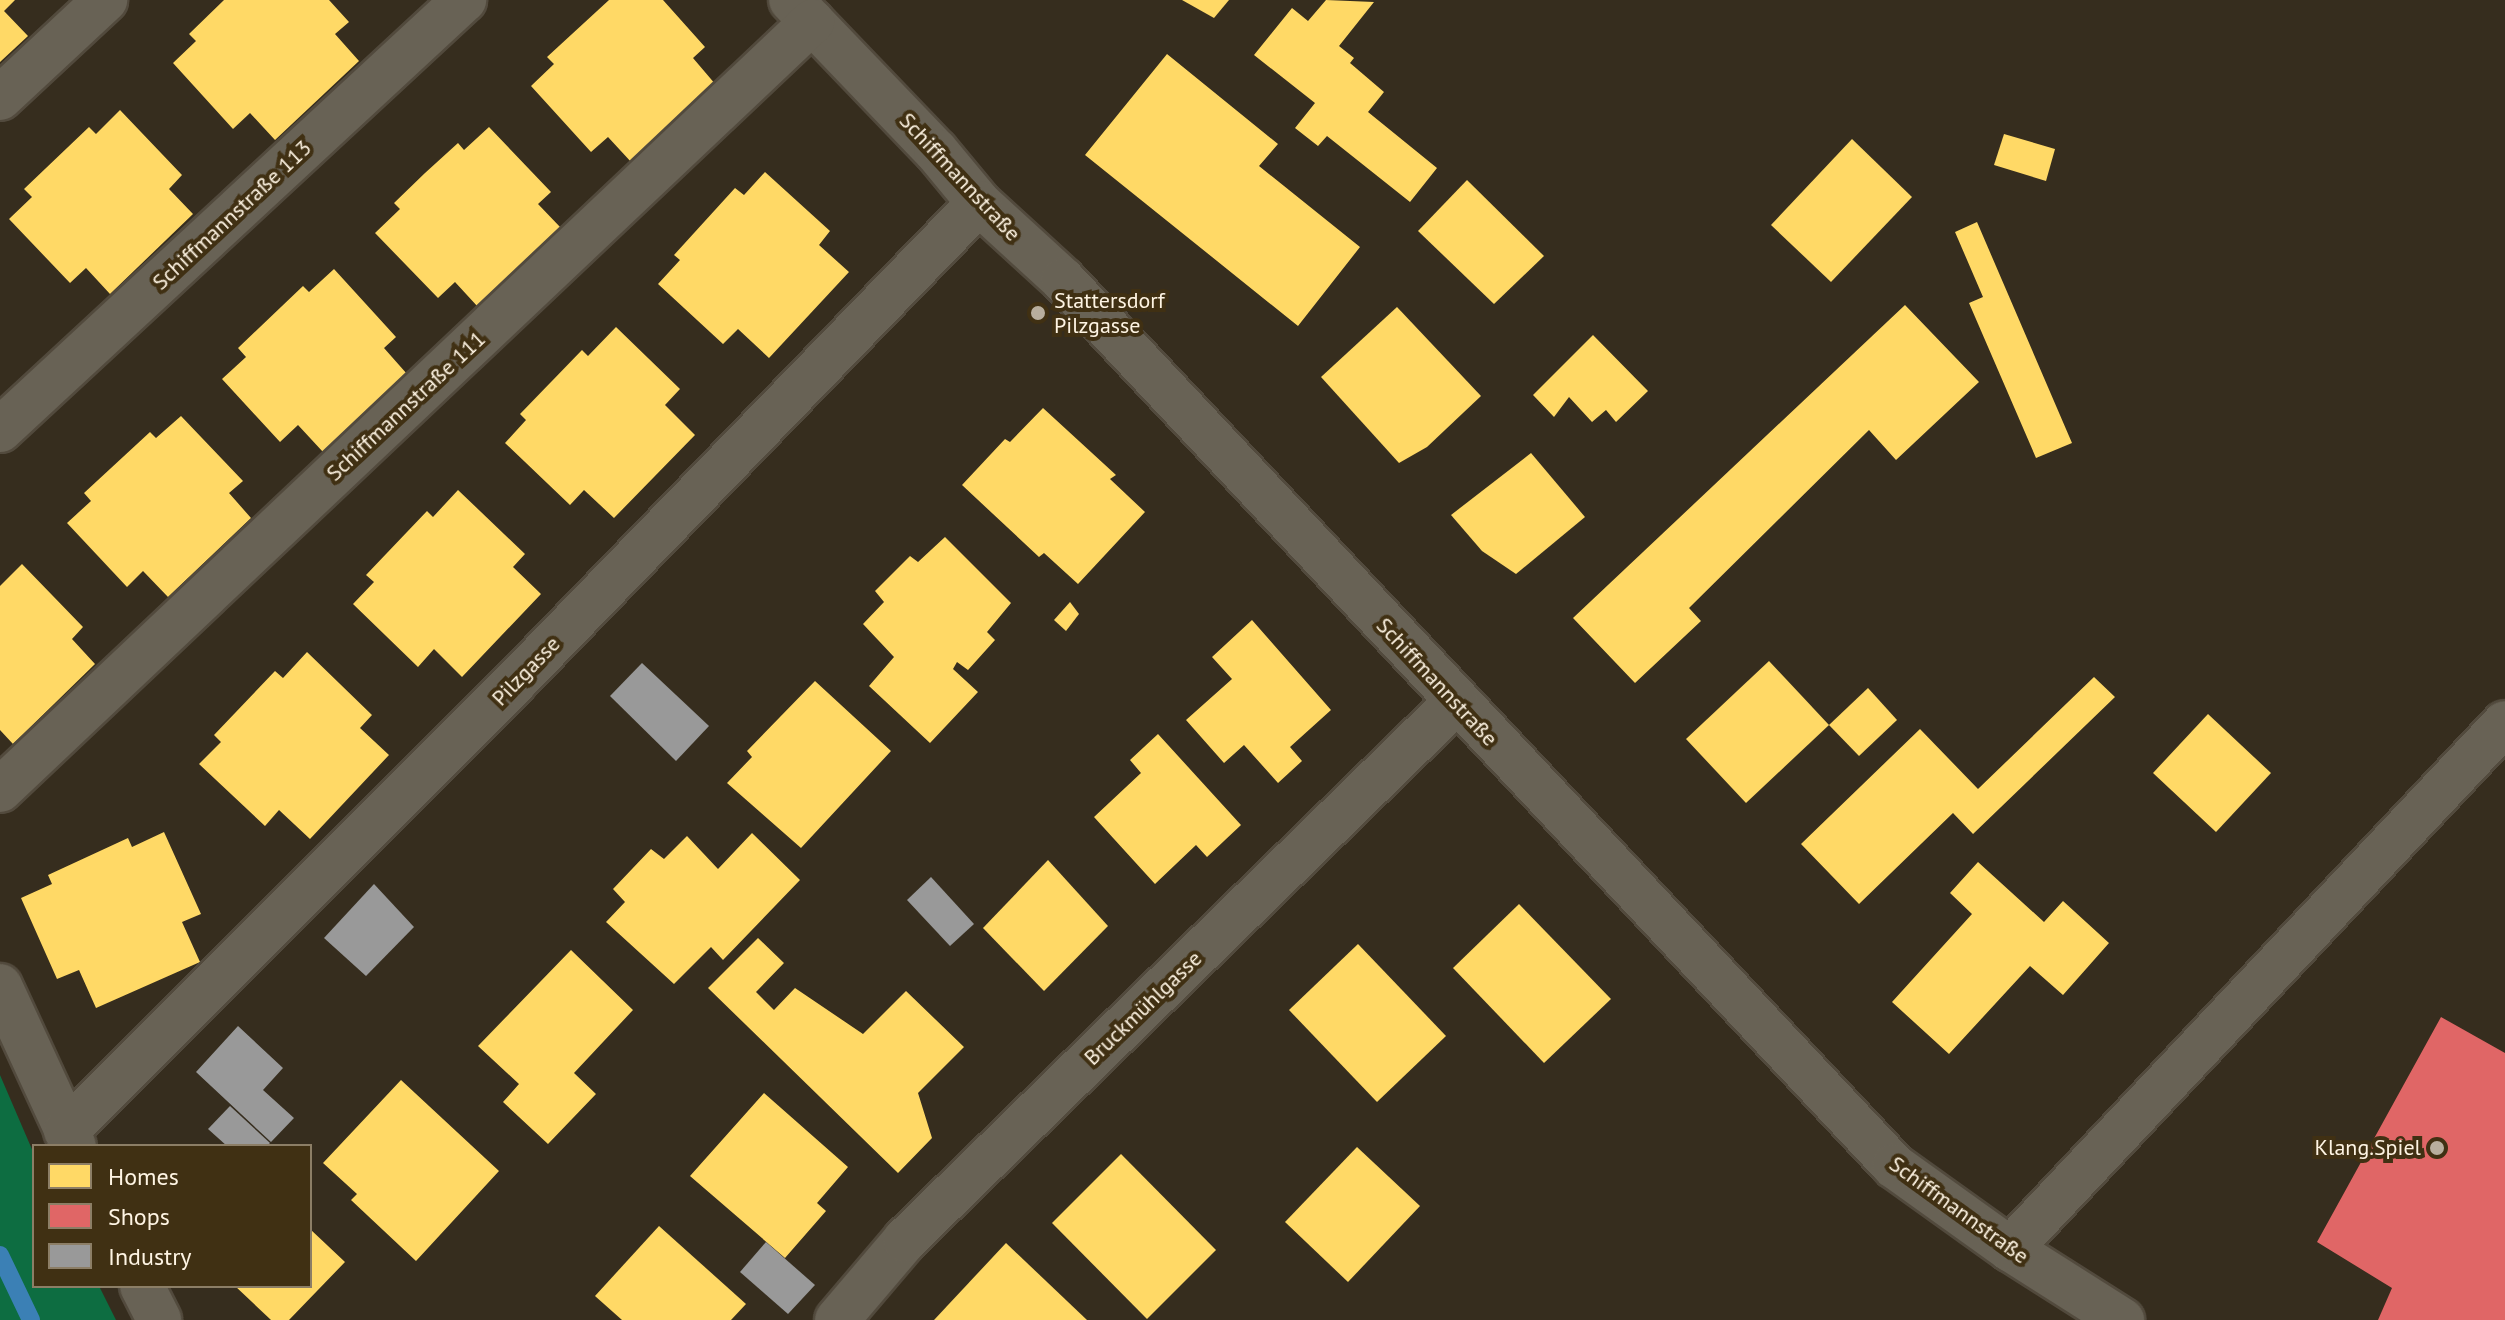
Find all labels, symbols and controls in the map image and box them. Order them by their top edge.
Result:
street label: Schiffmannstraße [894,107,1026,247]
street label: Schiffmannstraße 113 [147,135,317,295]
place label: Stattersdorf Pilzgasse [1054,287,1165,338]
marker: Stattersdorf Pilzgasse [1029,304,1047,322]
street label: Schiffmannstraße 111 [321,326,491,486]
street label: Schiffmannstraße [1371,612,1503,752]
street label: Pilzgasse [486,631,566,711]
street label: Bruckmühlgasse [1079,945,1207,1071]
place label: Klang.Spiel [2315,1135,2421,1161]
marker: Klang.Spiel [2428,1139,2446,1157]
legend [32,1144,312,1288]
street label: Schiffmannstraße [1884,1151,2034,1269]
text: Homes [108,1161,179,1192]
text: Shops [108,1201,170,1232]
text: Industry [108,1241,192,1272]

